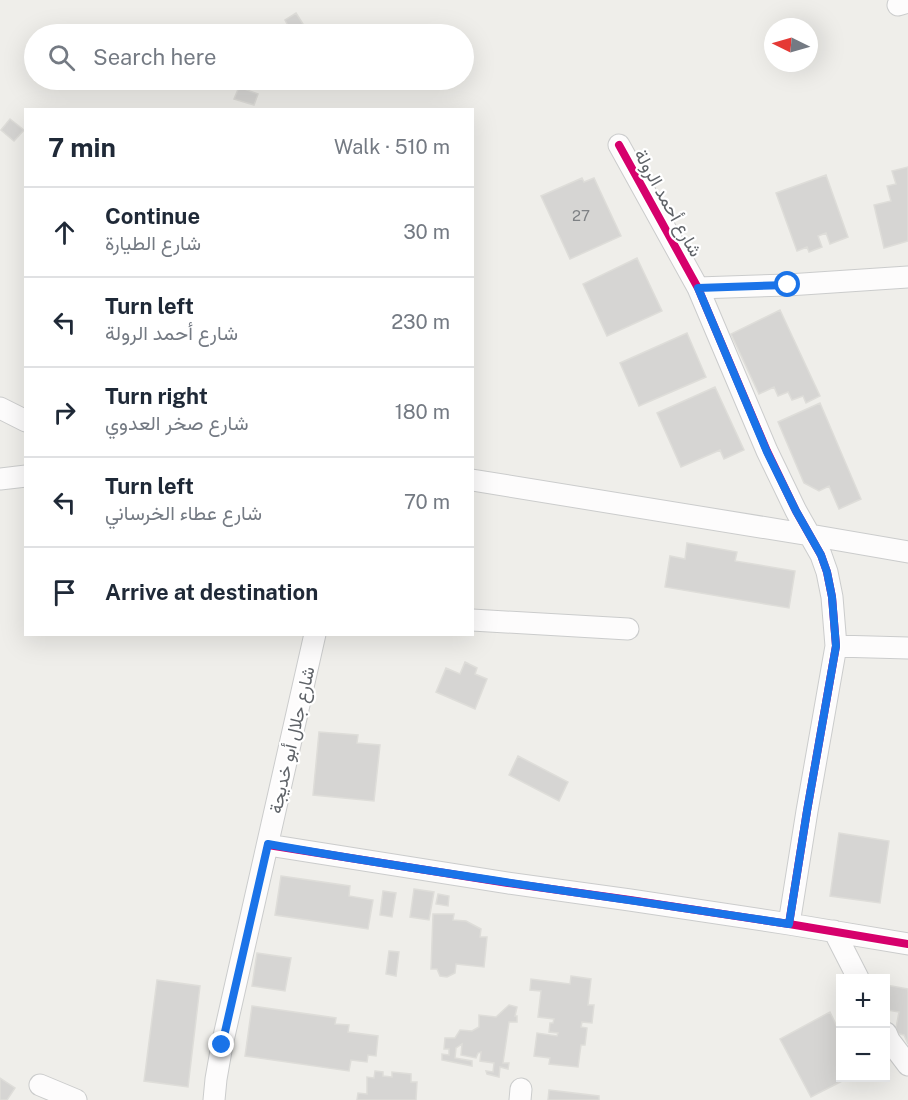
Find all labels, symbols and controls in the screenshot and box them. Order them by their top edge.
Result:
north arrow [764,18,818,72]
search box [24,24,474,90]
icon: search [45,41,78,74]
text: Search here [93,44,217,70]
text: 7 min [48,132,116,163]
text: Walk · 510 m [334,135,450,159]
street label: شارع أحمد الرولة [629,145,707,261]
text: Continue [105,203,200,229]
house number: 27 [572,207,590,224]
icon: ahead [48,216,81,249]
text: 30 m [403,220,450,244]
text: شارع الطيارة [105,231,201,255]
route start [774,271,800,297]
text: Turn left [105,293,194,319]
icon: left [48,306,81,339]
text: 230 m [391,310,450,334]
text: شارع أحمد الرولة [105,321,238,345]
text: Turn right [105,383,208,409]
icon: right [48,396,81,429]
text: 180 m [395,400,450,424]
text: شارع صخر العدوي [105,411,249,435]
text: Turn left [105,473,194,499]
icon: left [48,486,81,519]
text: 70 m [404,490,450,514]
text: شارع عطاء الخرساني [105,501,262,525]
icon: arrive [48,576,81,609]
text: Arrive at destination [105,579,318,605]
street label: شارع جلال أبو خديجة [264,664,321,816]
map controls [836,974,890,1082]
button: + [836,974,890,1028]
button: − [836,1028,890,1082]
route end [208,1031,234,1057]

